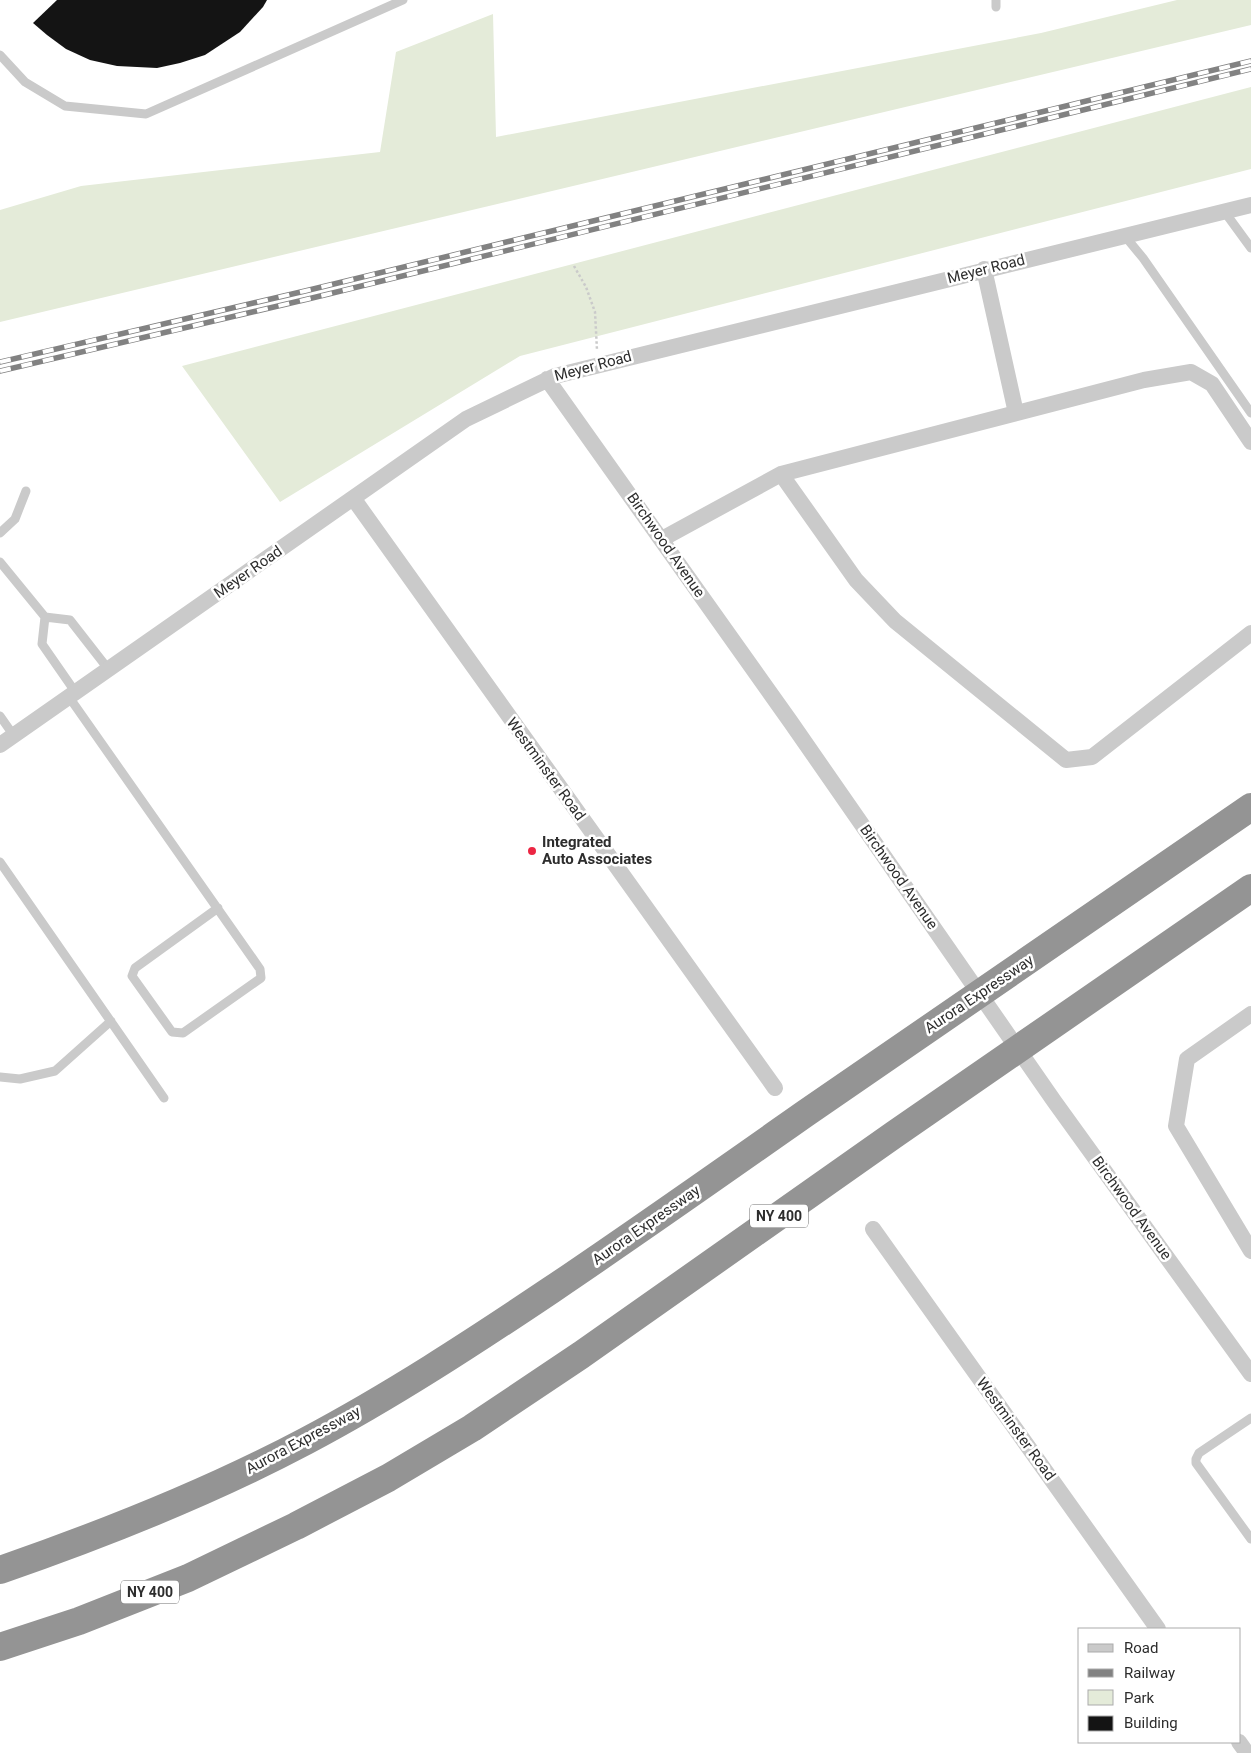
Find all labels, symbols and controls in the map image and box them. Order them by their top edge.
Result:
street label: Meyer Road [945,251,1027,287]
street label: Meyer Road [552,347,634,385]
street label: Birchwood Avenue [623,489,709,601]
street label: Meyer Road [210,542,286,602]
street label: Westminster Road [503,714,589,824]
street label: Birchwood Avenue [856,821,942,933]
place label: Integrated Auto Associates [542,833,652,868]
marker: Integrated Auto Associates [526,845,538,857]
street label: Aurora Expressway [921,951,1037,1037]
street label: Birchwood Avenue [1088,1153,1176,1263]
street label: Aurora Expressway [589,1181,703,1269]
road number: NY 400 [750,1204,808,1228]
street label: Westminster Road [973,1374,1059,1484]
street label: Aurora Expressway [243,1402,363,1478]
road number: NY 400 [121,1580,179,1604]
legend [1078,1628,1241,1743]
text: Road [1124,1639,1158,1657]
text: Railway [1124,1664,1175,1682]
text: Park [1124,1689,1155,1707]
text: Building [1124,1714,1178,1732]

